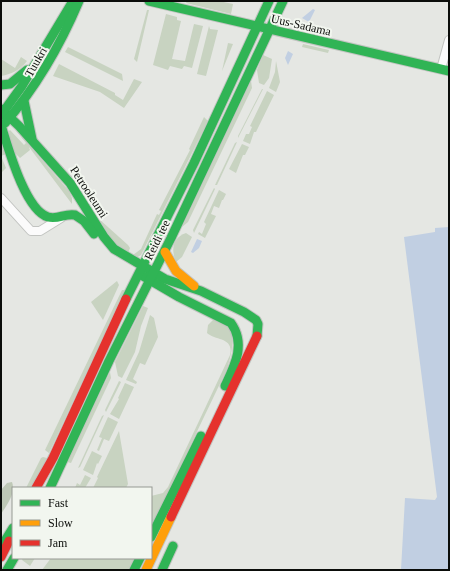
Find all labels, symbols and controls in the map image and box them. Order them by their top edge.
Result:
street label: Uus-Sadama [270,11,333,39]
street label: Tuukri [22,44,50,79]
street label: Petrooleumi [67,164,111,221]
street label: Reidi tee [141,218,173,262]
legend [12,487,152,559]
text: Fast [48,496,69,510]
text: Slow [48,516,73,530]
text: Jam [48,536,68,550]

